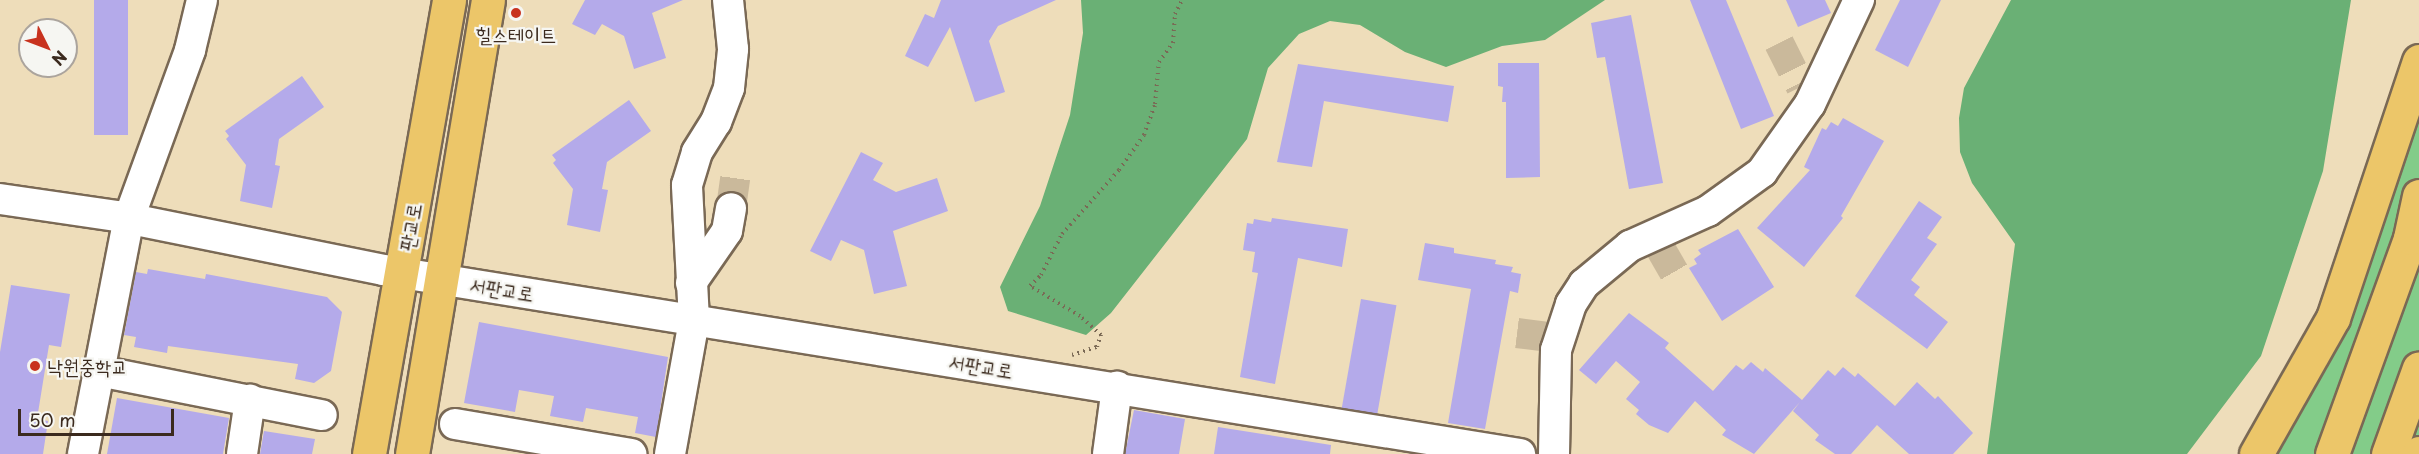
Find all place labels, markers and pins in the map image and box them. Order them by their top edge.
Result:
marker: 힐스테이트 [509,6,523,20]
place label: 힐스테이트 [476,22,556,46]
place label: 낙원중학교 [47,354,127,378]
marker: 낙원중학교 [28,359,42,373]

